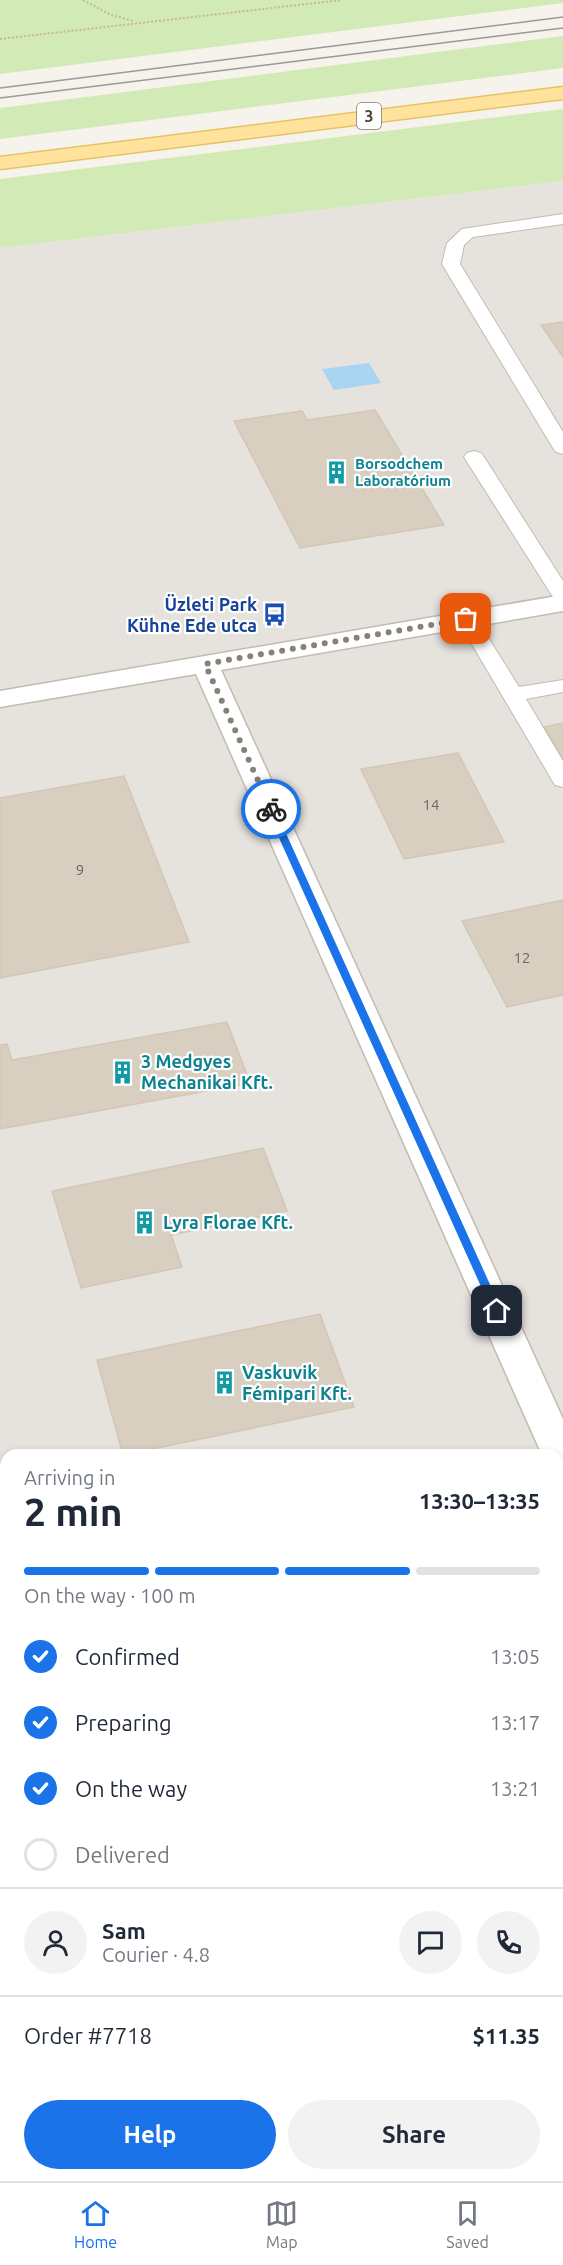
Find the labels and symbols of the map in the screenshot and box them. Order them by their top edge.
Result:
road number: 3 [357,103,381,129]
place label: Borsodchem Laboratórium [355,455,451,489]
building icon: Borsodchem Laboratórium [324,460,350,486]
pin [440,593,491,644]
place label: Üzleti Park Kühne Ede utca [127,594,257,635]
bus stop icon: Üzleti Park Kühne Ede utca [262,602,288,628]
courier [241,779,301,839]
house number: 14 [423,796,439,813]
house number: 9 [76,861,84,878]
house number: 12 [514,949,530,966]
place label: 3 Medgyes Mechanikai Kft. [141,1051,273,1092]
building icon: 3 Medgyes Mechanikai Kft. [110,1059,136,1085]
building icon: Lyra Florae Kft. [132,1210,158,1236]
place label: Lyra Florae Kft. [163,1212,293,1232]
pin [471,1285,522,1336]
place label: Vaskuvik Fémipari Kft. [242,1362,352,1403]
building icon: Vaskuvik Fémipari Kft. [211,1370,237,1396]

